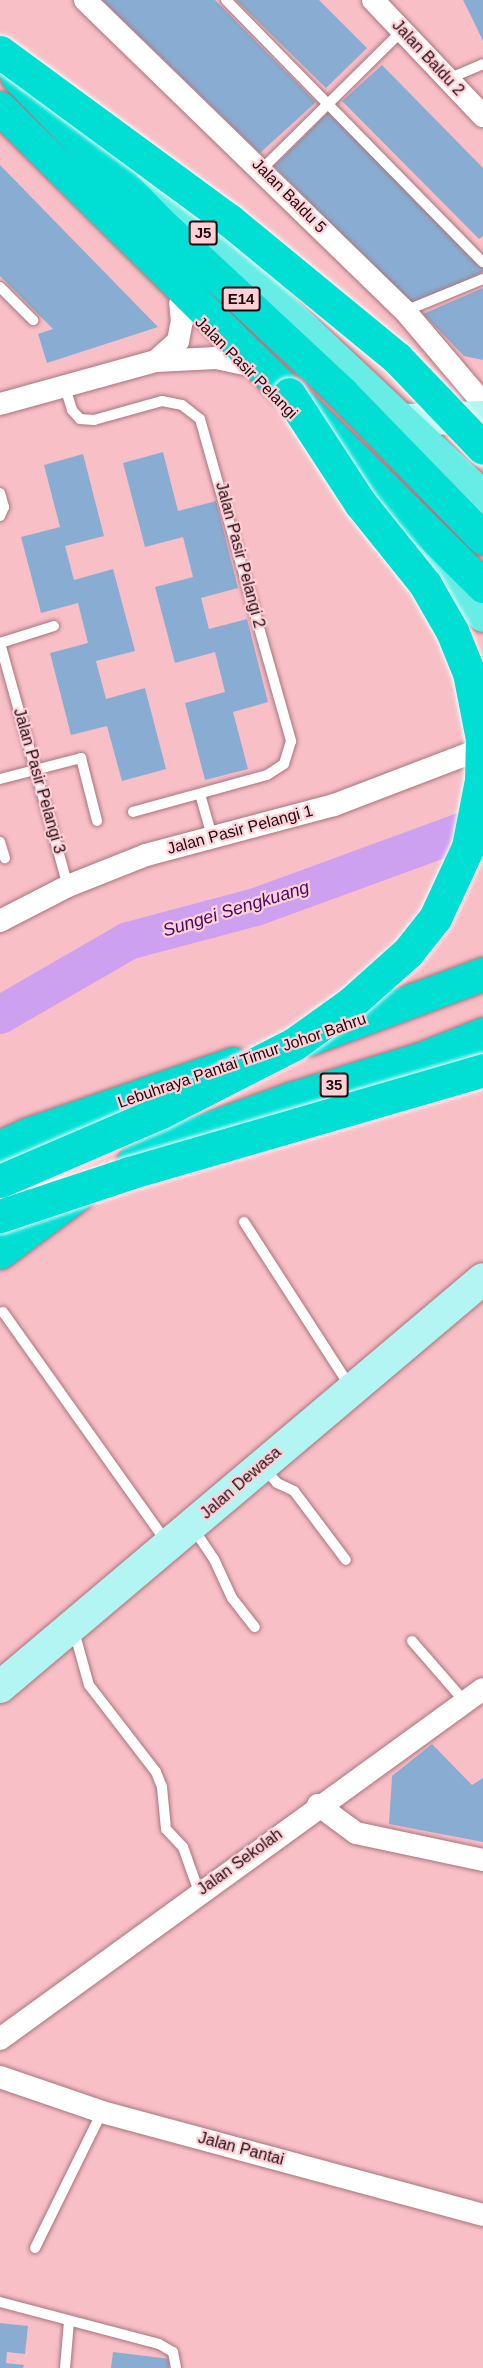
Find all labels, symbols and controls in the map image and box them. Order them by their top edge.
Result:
street label: Jalan Baldu 2 [388,16,468,100]
street label: Jalan Baldu 5 [248,155,330,237]
road number: J5 [188,221,218,245]
road number: E14 [222,287,260,311]
street label: Jalan Pasir Pelangi [191,313,301,423]
street label: Jalan Pasir Pelangi 2 [211,480,269,630]
street label: Jalan Pasir Pelangi 3 [9,706,69,856]
street label: Jalan Pasir Pelangi 1 [165,801,315,859]
water label: Sungei Sengkuang [160,876,312,942]
street label: Lebuhraya Pantai Timur Johor Bahru [115,1009,369,1113]
road number: 35 [319,1073,349,1097]
street label: Jalan Dewasa [197,1443,285,1523]
street label: Jalan Sekolah [194,1825,286,1899]
street label: Jalan Pantai [196,2128,286,2170]

